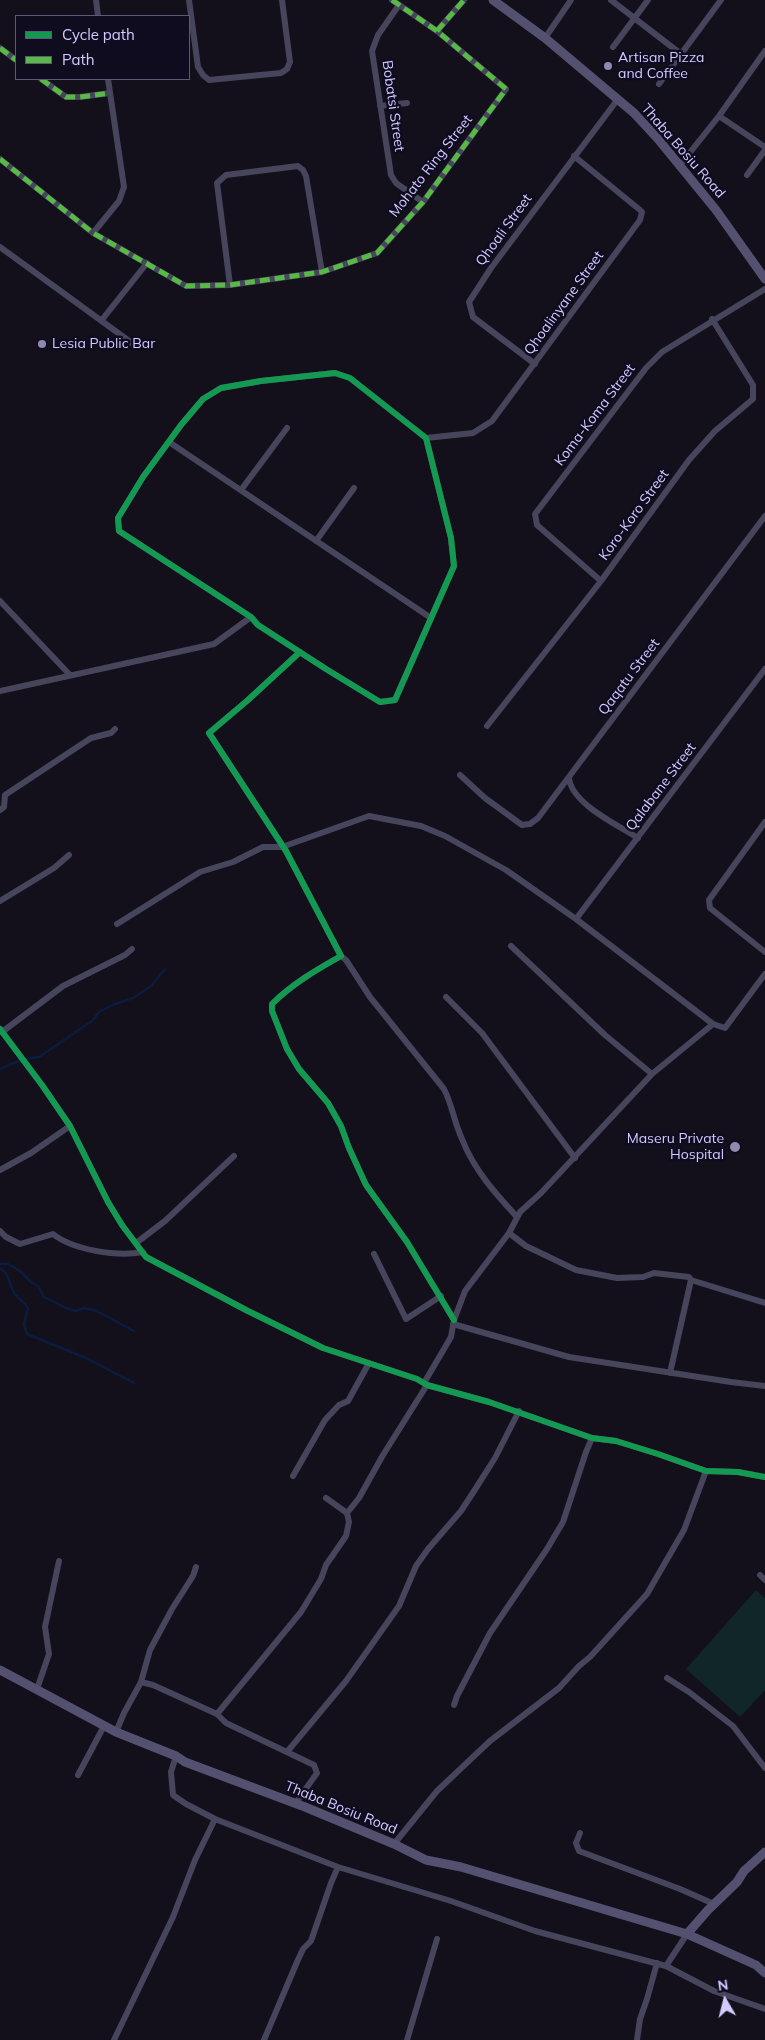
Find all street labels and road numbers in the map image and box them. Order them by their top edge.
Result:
street label: Bobatsi Street [378,59,408,153]
street label: Thaba Bosiu Road [638,100,728,202]
street label: Mohato Ring Street [386,112,476,220]
street label: Qhoali Street [472,191,536,269]
street label: Qhoalinyane Street [521,248,607,358]
street label: Koma-Koma Street [551,361,639,469]
street label: Koro-Koro Street [595,466,673,564]
street label: Qaqatu Street [595,635,663,719]
street label: Qalabane Street [622,740,700,834]
street label: Thaba Bosiu Road [283,1778,399,1838]

